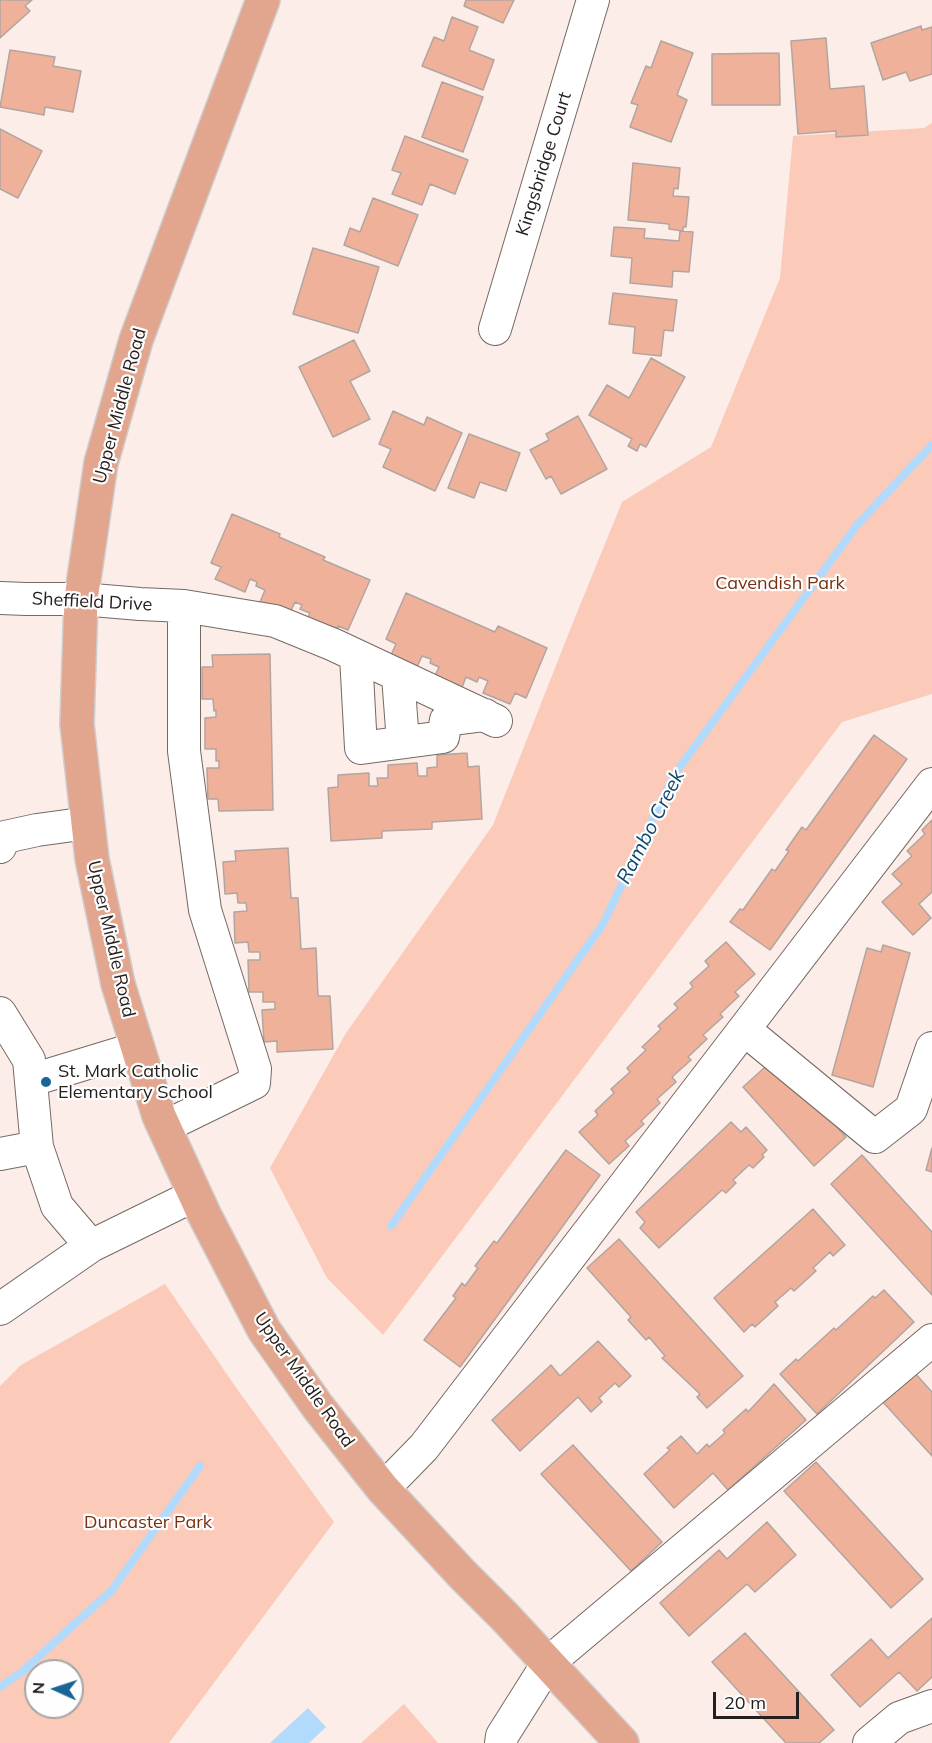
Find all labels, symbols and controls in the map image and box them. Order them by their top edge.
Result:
street label: Kingsbridge Court [512,89,576,239]
street label: Upper Middle Road [89,326,151,486]
park label: Cavendish Park [715,573,845,595]
street label: Sheffield Drive [31,588,153,616]
water label: Rambo Creek [612,766,690,888]
street label: Upper Middle Road [82,859,140,1019]
place label: St. Mark Catholic Elementary School [58,1061,213,1104]
marker: St. Mark Catholic Elementary School [39,1075,53,1089]
street label: Upper Middle Road [249,1308,359,1452]
park label: Duncaster Park [84,1512,212,1534]
north arrow [24,1659,84,1719]
scale bar [716,1680,802,1718]
text: N [28,1682,48,1695]
text: 20 m [724,1691,766,1714]

